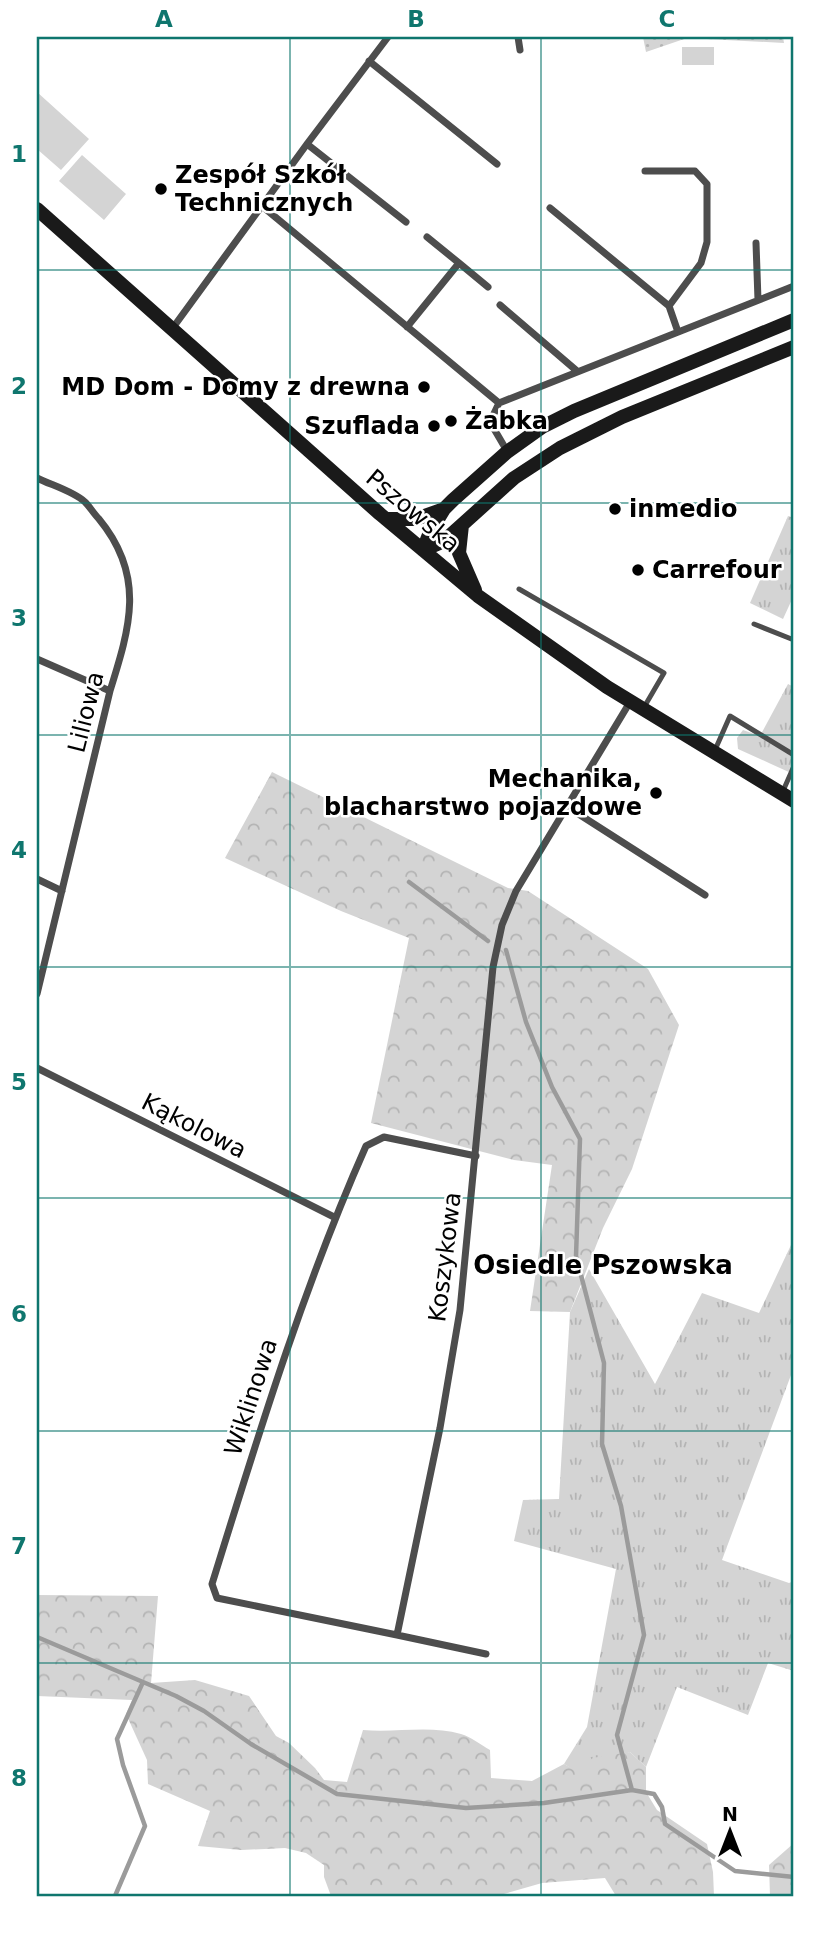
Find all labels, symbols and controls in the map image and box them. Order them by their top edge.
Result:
text: A [155,6,173,32]
text: B [407,6,425,32]
text: C [659,6,675,32]
text: 1 [11,141,27,167]
place label: Zespół Szkół Technicznych [175,161,353,217]
marker: Zespół Szkół Technicznych [153,181,169,197]
text: 2 [11,373,27,399]
place label: MD Dom - Domy z drewna [61,373,410,401]
marker: MD Dom - Domy z drewna [416,379,432,395]
place label: Żabka [465,406,548,435]
place label: Szuflada [304,412,420,440]
marker: Żabka [443,413,459,429]
marker: Szuflada [426,418,442,434]
street label: Pszowska [360,464,466,558]
place label: inmedio [629,495,738,523]
marker: inmedio [607,501,623,517]
place label: Carrefour [652,556,782,584]
marker: Carrefour [630,562,646,578]
text: 3 [11,605,27,631]
street label: Liliowa [62,669,110,755]
place label: Mechanika, blacharstwo pojazdowe [324,765,642,821]
marker: Mechanika, blacharstwo pojazdowe [648,785,664,801]
text: 4 [11,837,27,863]
text: 5 [11,1069,27,1095]
street label: Kąkolowa [137,1088,251,1164]
street label: Koszykowa [423,1190,467,1324]
district label: Osiedle Pszowska [473,1250,733,1280]
text: 6 [11,1301,27,1327]
street label: Wiklinowa [219,1335,283,1459]
text: 7 [11,1533,27,1559]
text: 8 [11,1765,27,1791]
north arrow [694,1797,764,1867]
text: N [722,1803,738,1825]

